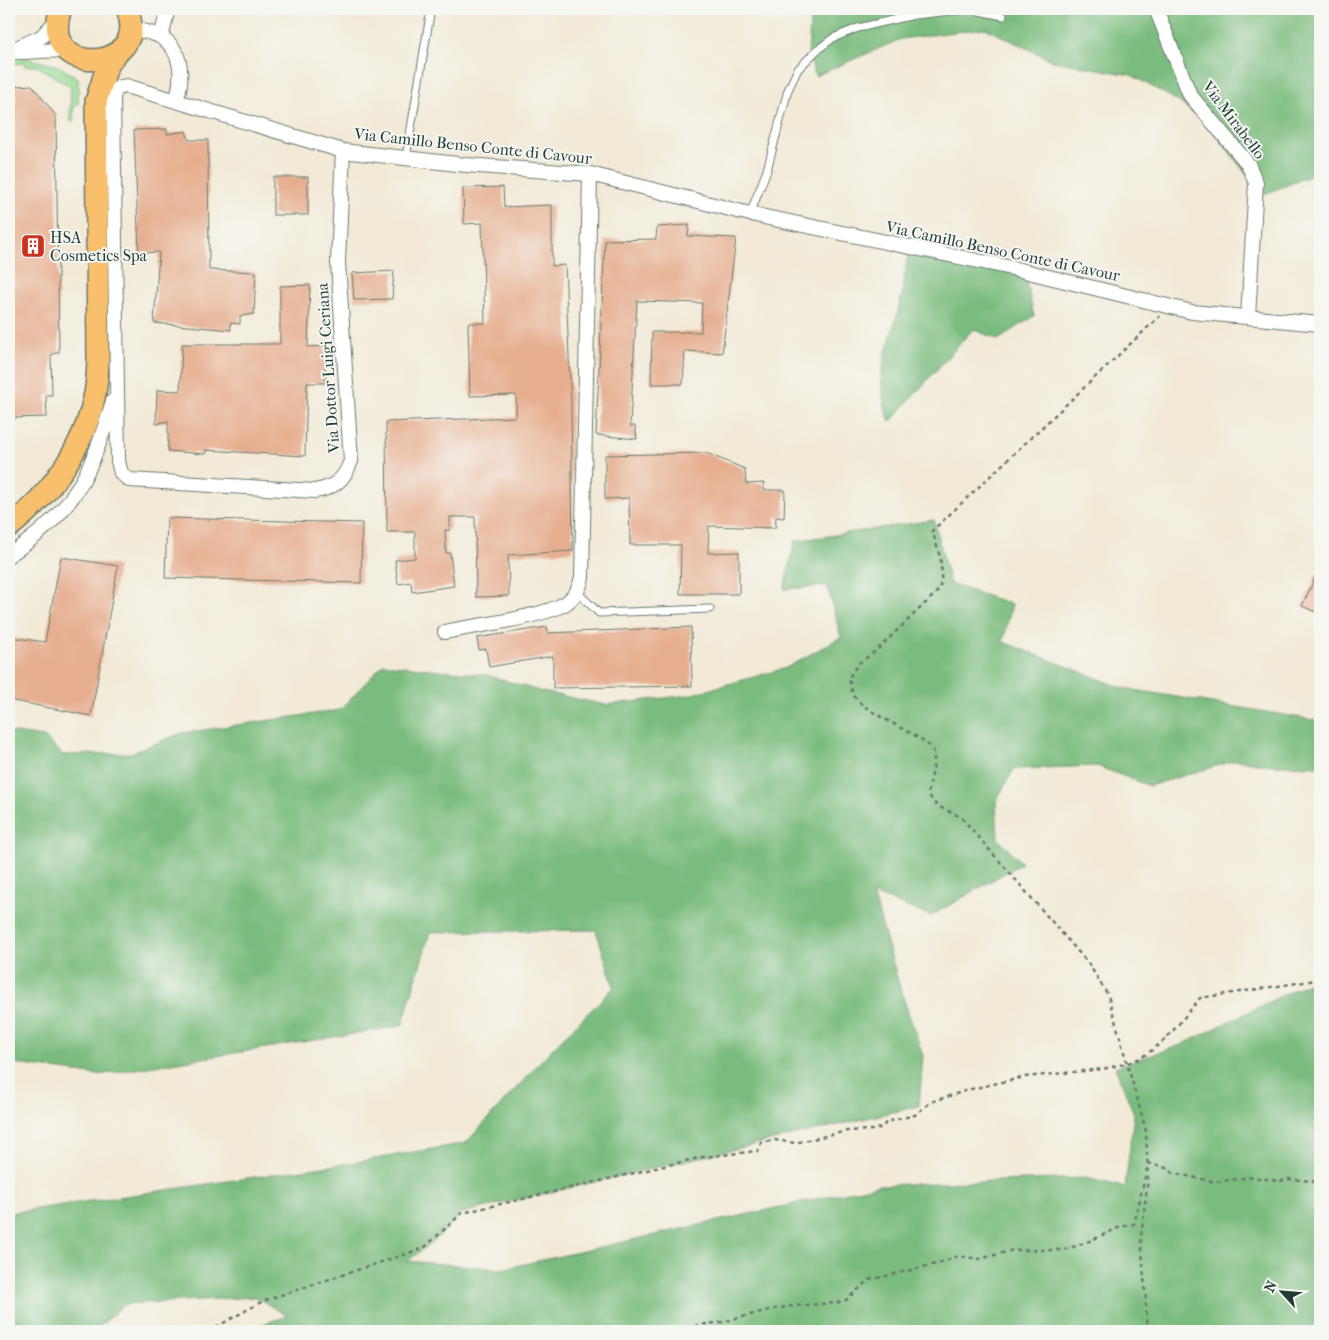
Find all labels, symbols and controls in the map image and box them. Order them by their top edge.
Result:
street label: Via Mirabello [1198,77,1269,163]
street label: Via Camillo Benso Conte di Cavour [352,124,593,168]
street label: Via Camillo Benso Conte di Cavour [883,217,1122,285]
place label: HSA Cosmetics Spa [50,228,148,265]
building icon: HSA Cosmetics Spa [20,233,46,259]
street label: Via Dottor Luigi Ceriana [313,282,343,455]
north arrow [1256,1268,1306,1318]
text: N [1261,1278,1281,1295]

